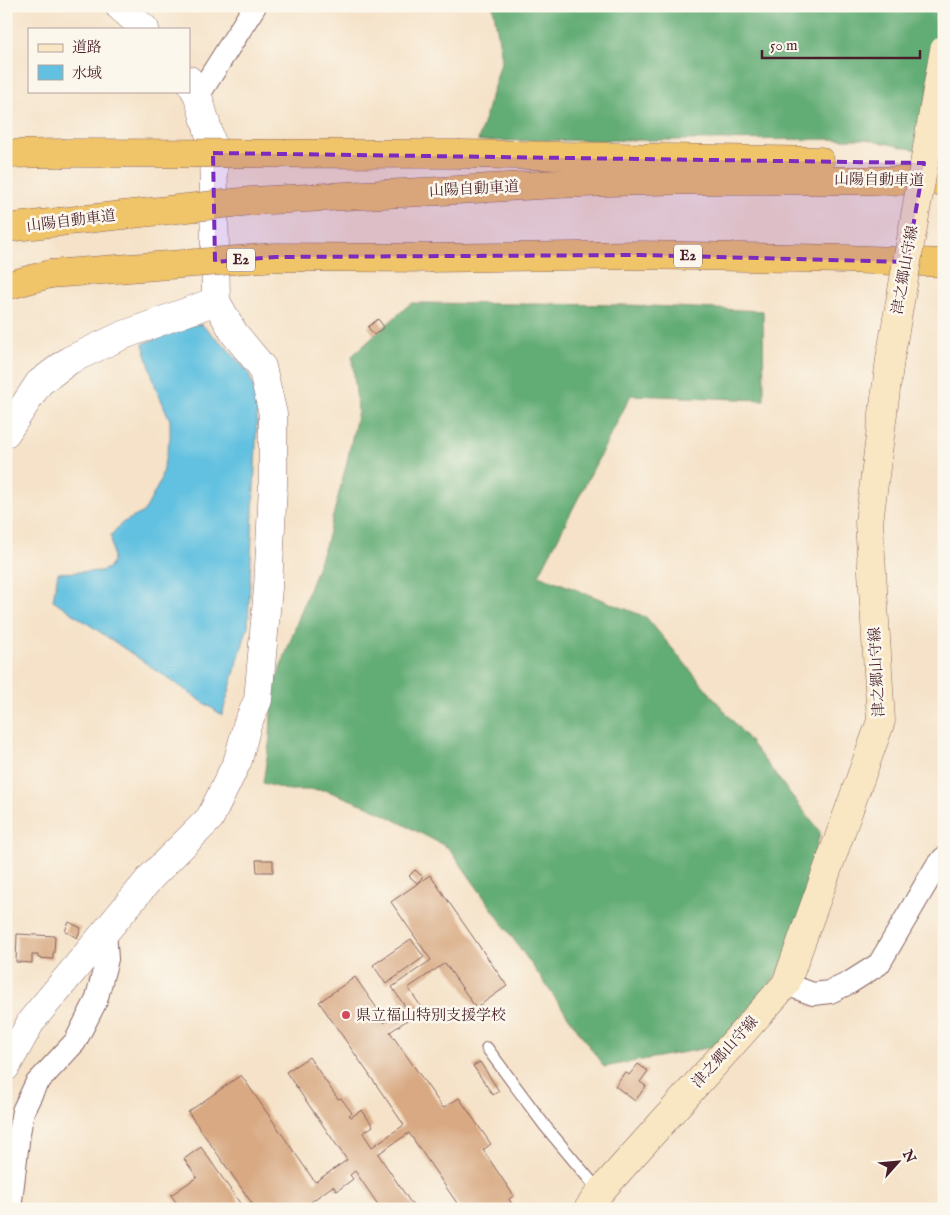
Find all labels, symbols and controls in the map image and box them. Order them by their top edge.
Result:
legend [28,28,190,92]
scale bar [762,28,920,60]
text: 50 m [770,36,798,55]
text: 道路 [72,38,102,57]
text: 水域 [72,64,102,83]
street label: 山陽自動車道 [834,170,924,190]
street label: 山陽自動車道 [429,177,519,201]
street label: 山陽自動車道 [25,206,117,236]
street label: 津之郷山守線 [888,224,922,316]
road number: E2 [674,245,702,268]
road number: E2 [227,248,255,272]
street label: 津之郷山守線 [865,627,889,717]
place label: 県立福山特別支援学校 [356,1006,506,1025]
marker: 県立福山特別支援学校 [340,1009,352,1021]
street label: 津之郷山守線 [688,1012,762,1092]
north arrow [872,1138,922,1188]
text: N [897,1146,919,1166]

